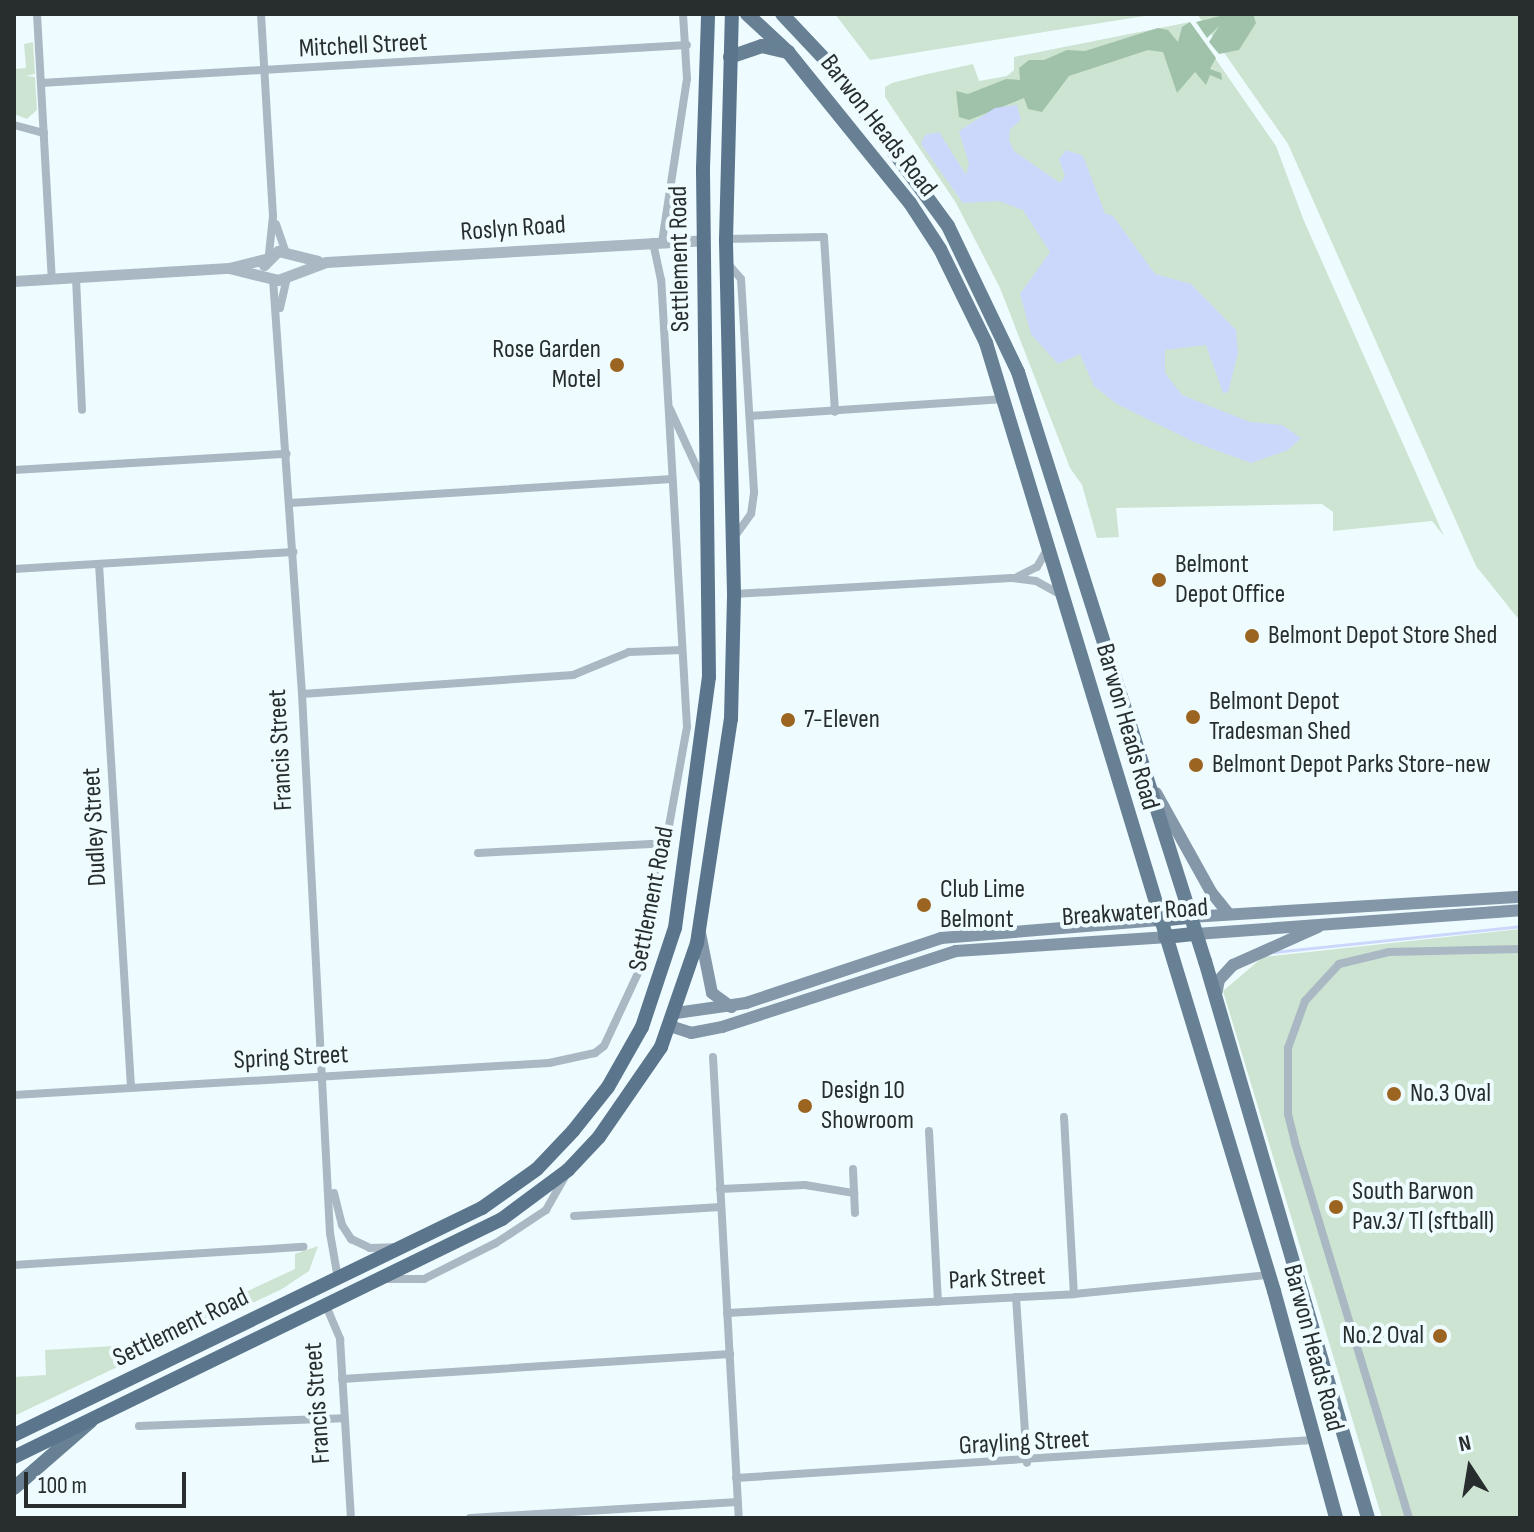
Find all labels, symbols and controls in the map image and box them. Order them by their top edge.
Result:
street label: Mitchell Street [298,27,428,65]
street label: Barwon Heads Road [813,49,943,203]
street label: Settlement Road [663,186,697,332]
street label: Roslyn Road [459,210,567,248]
place label: Rose Garden Motel [492,334,601,396]
marker: Rose Garden Motel [608,356,626,374]
place label: Belmont Depot Office [1175,549,1285,610]
marker: Belmont Depot Office [1150,571,1168,589]
place label: Belmont Depot Store Shed [1268,620,1497,652]
marker: Belmont Depot Store Shed [1243,627,1261,645]
street label: Barwon Heads Road [1088,640,1166,814]
place label: Belmont Depot Tradesman Shed [1209,686,1351,748]
street label: Francis Street [262,688,300,812]
place label: 7-Eleven [804,704,880,736]
marker: Belmont Depot Tradesman Shed [1184,708,1202,726]
marker: 7-Eleven [779,711,797,729]
place label: Belmont Depot Parks Store-new [1212,749,1491,781]
marker: Belmont Depot Parks Store-new [1187,756,1205,774]
street label: Dudley Street [76,767,114,887]
street label: Settlement Road [623,824,681,974]
place label: Club Lime Belmont [940,874,1025,936]
street label: Breakwater Road [1061,892,1209,934]
marker: Club Lime Belmont [915,896,933,914]
street label: Spring Street [233,1039,349,1077]
place label: Design 10 Showroom [821,1075,914,1136]
place label: No.3 Oval [1410,1078,1491,1110]
marker: No.3 Oval [1385,1085,1403,1103]
marker: Design 10 Showroom [796,1097,814,1115]
place label: South Barwon Pav.3/ Tl (sftball) [1352,1176,1494,1238]
marker: South Barwon Pav.3/ Tl (sftball) [1327,1198,1345,1216]
street label: Park Street [948,1261,1046,1297]
street label: Barwon Heads Road [1276,1261,1350,1435]
street label: Settlement Road [108,1282,254,1374]
place label: No.2 Oval [1342,1320,1424,1352]
marker: No.2 Oval [1431,1327,1449,1345]
street label: Francis Street [298,1341,338,1465]
street label: Grayling Street [958,1424,1090,1462]
north arrow [1430,1428,1510,1508]
text: N [1456,1430,1473,1458]
scale bar [28,1456,190,1506]
text: 100 m [38,1471,87,1500]

